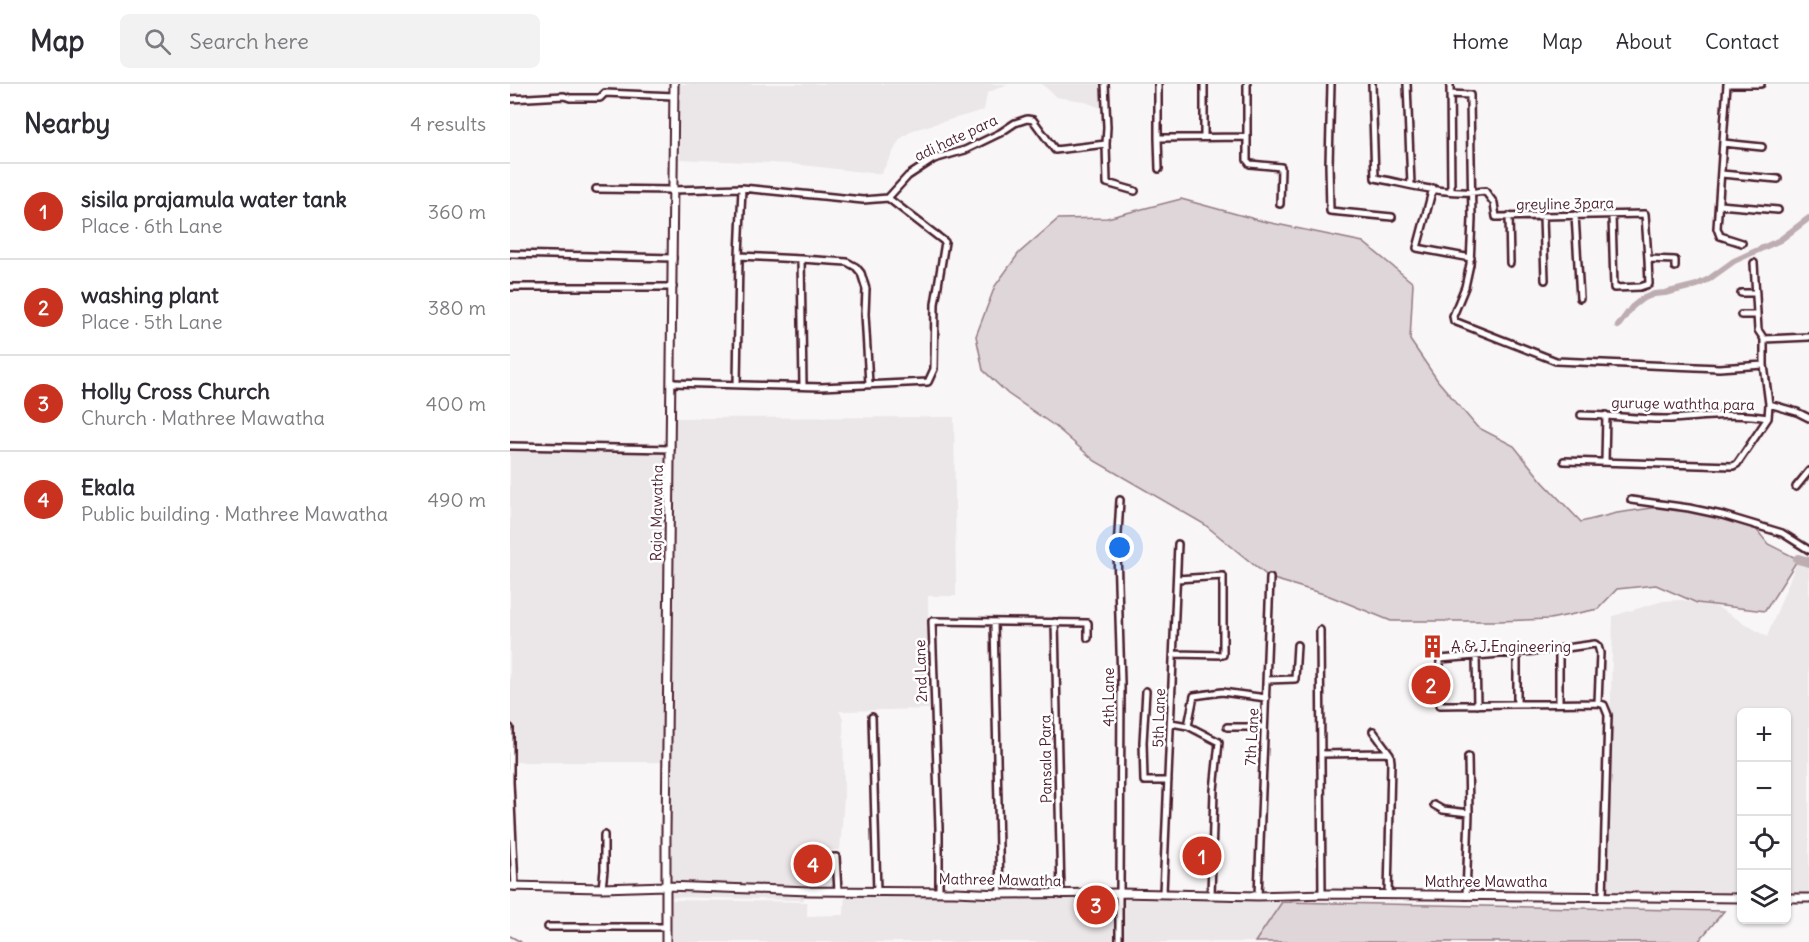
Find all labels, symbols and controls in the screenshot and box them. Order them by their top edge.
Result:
search box [120,14,540,68]
text: Map [30,23,84,59]
icon: search [141,25,174,58]
text: Search here [189,27,309,55]
text: Home [1452,28,1509,55]
text: Map [1542,28,1583,55]
text: About [1616,28,1672,55]
text: Contact [1705,28,1779,55]
text: Nearby [24,107,110,140]
street label: adi hate para [911,110,1001,165]
text: 4 results [410,111,486,136]
text: sisila prajamula water tank [81,185,347,213]
street label: greyline 3para [1516,193,1615,214]
text: 1 [40,199,47,224]
text: 360 m [428,199,486,224]
text: Place · 6th Lane [81,213,222,238]
text: washing plant [81,281,219,309]
text: 2 [38,295,49,320]
text: 380 m [428,295,486,320]
text: Place · 5th Lane [81,309,222,334]
text: Holly Cross Church [81,377,270,405]
text: 3 [38,391,49,416]
text: 400 m [426,391,486,416]
street label: guruge waththa para [1611,393,1755,414]
text: Church · Mathree Mawatha [81,405,325,430]
street label: Raja Mawatha [646,464,667,562]
text: Ekala [81,473,135,501]
text: 4 [38,487,49,512]
text: 490 m [427,487,486,512]
text: Public building · Mathree Mawatha [81,501,388,526]
your location [1105,533,1134,562]
building icon: A & J Engineering [1420,634,1446,660]
place label: A & J Engineering [1451,637,1571,656]
street label: 2nd Lane [910,639,931,703]
pin: 2 [1412,662,1450,708]
street label: 4th Lane [1099,667,1118,727]
street label: 5th Lane [1148,688,1169,748]
street label: 7th Lane [1240,708,1263,766]
map controls [1737,708,1791,924]
button: + [1737,708,1791,762]
street label: Pansala Para [1035,714,1056,803]
button: − [1737,762,1791,816]
button: locate [1737,816,1791,870]
pin: 1 [1182,834,1222,878]
pin: 4 [794,842,832,886]
street label: Mathree Mawatha [938,869,1062,890]
button: layers [1737,870,1791,924]
street label: Mathree Mawatha [1424,872,1548,891]
pin: 3 [1076,882,1116,928]

